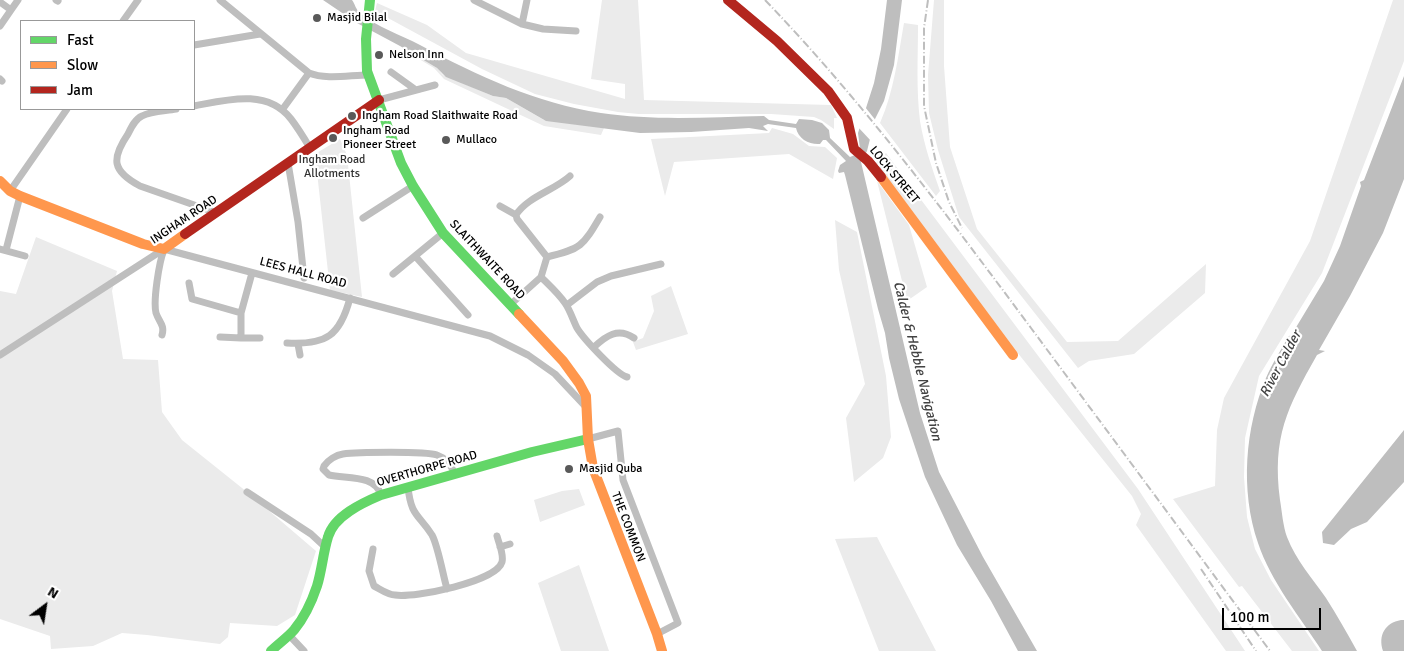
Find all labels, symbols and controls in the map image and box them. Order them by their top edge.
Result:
place label: Masjid Bilal [327,11,387,25]
marker: Masjid Bilal [311,12,323,24]
legend [20,20,195,110]
text: Fast [67,31,94,49]
place label: Nelson Inn [389,48,444,62]
marker: Nelson Inn [373,49,385,61]
text: Slow [67,56,98,74]
text: Jam [67,81,93,99]
place label: Ingham Road Slaithwaite Road [362,109,518,123]
marker: Ingham Road Slaithwaite Road [346,110,358,122]
place label: Ingham Road Pioneer Street [343,124,416,152]
marker: Ingham Road Pioneer Street [327,132,339,144]
place label: Mullaco [456,133,497,147]
marker: Mullaco [440,134,452,146]
street label: LOCK STREET [866,144,922,206]
park label: Ingham Road Allotments [299,153,365,181]
street label: INGHAM ROAD [148,192,220,248]
street label: SLAITHWAITE ROAD [446,217,528,303]
street label: LEES HALL ROAD [258,254,348,292]
water label: Calder & Hebble Navigation [889,280,945,442]
water label: River Calder [1257,328,1305,400]
street label: OVERTHORPE ROAD [375,448,479,490]
place label: Masjid Quba [579,462,642,476]
marker: Masjid Quba [563,463,575,475]
street label: THE COMMON [608,490,648,564]
north arrow [20,581,70,631]
text: N [44,583,62,603]
scale bar [1224,598,1323,630]
text: 100 m [1230,608,1270,626]

